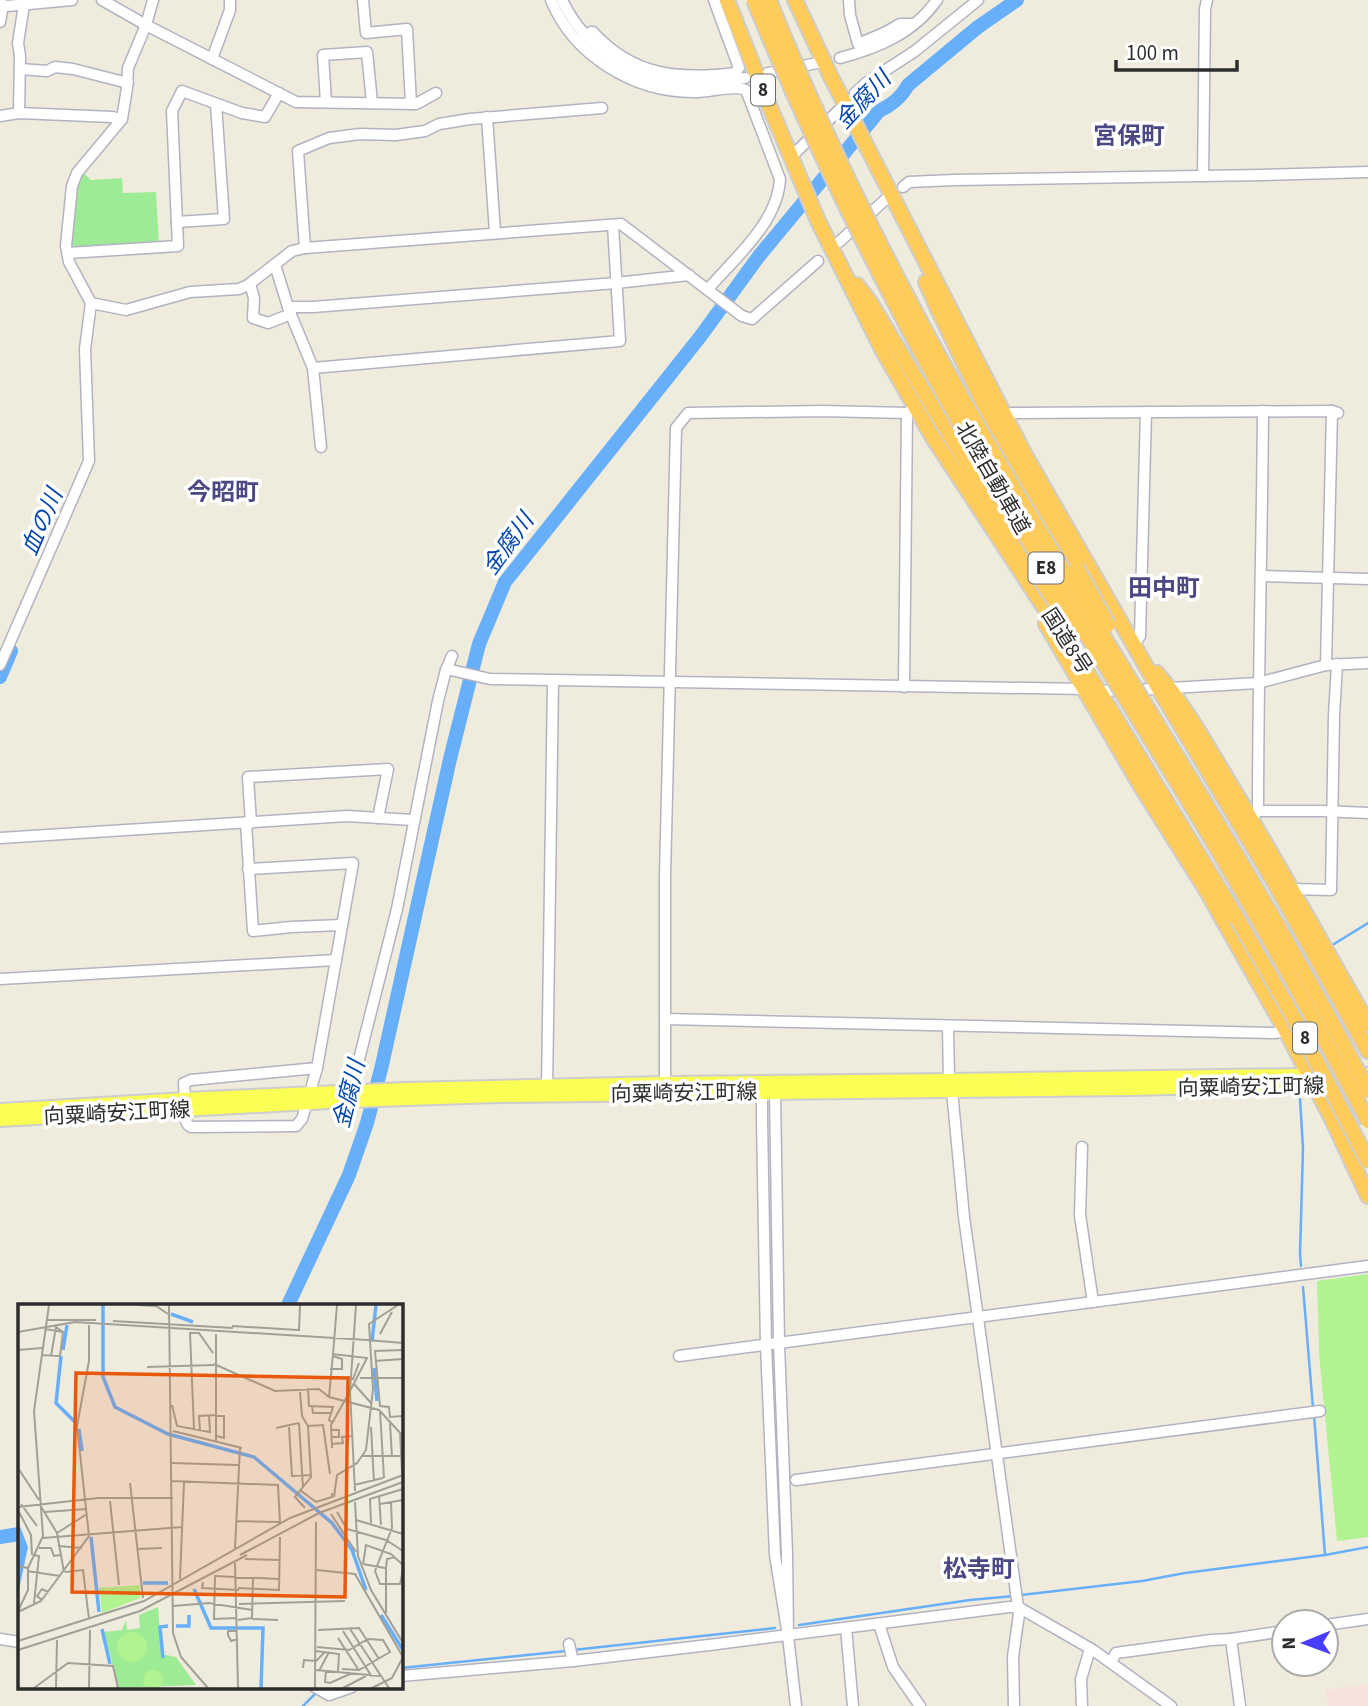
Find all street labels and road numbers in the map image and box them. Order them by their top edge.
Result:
road number: 8 [751,74,775,106]
street label: 北陸自動車道 [949,416,1037,540]
road number: E8 [1028,552,1064,583]
street label: 国道8号 [1034,602,1100,680]
road number: 8 [1293,1022,1317,1054]
street label: 向粟崎安江町線 [1177,1071,1325,1103]
street label: 向粟崎安江町線 [610,1077,758,1109]
street label: 向粟崎安江町線 [43,1094,191,1132]

